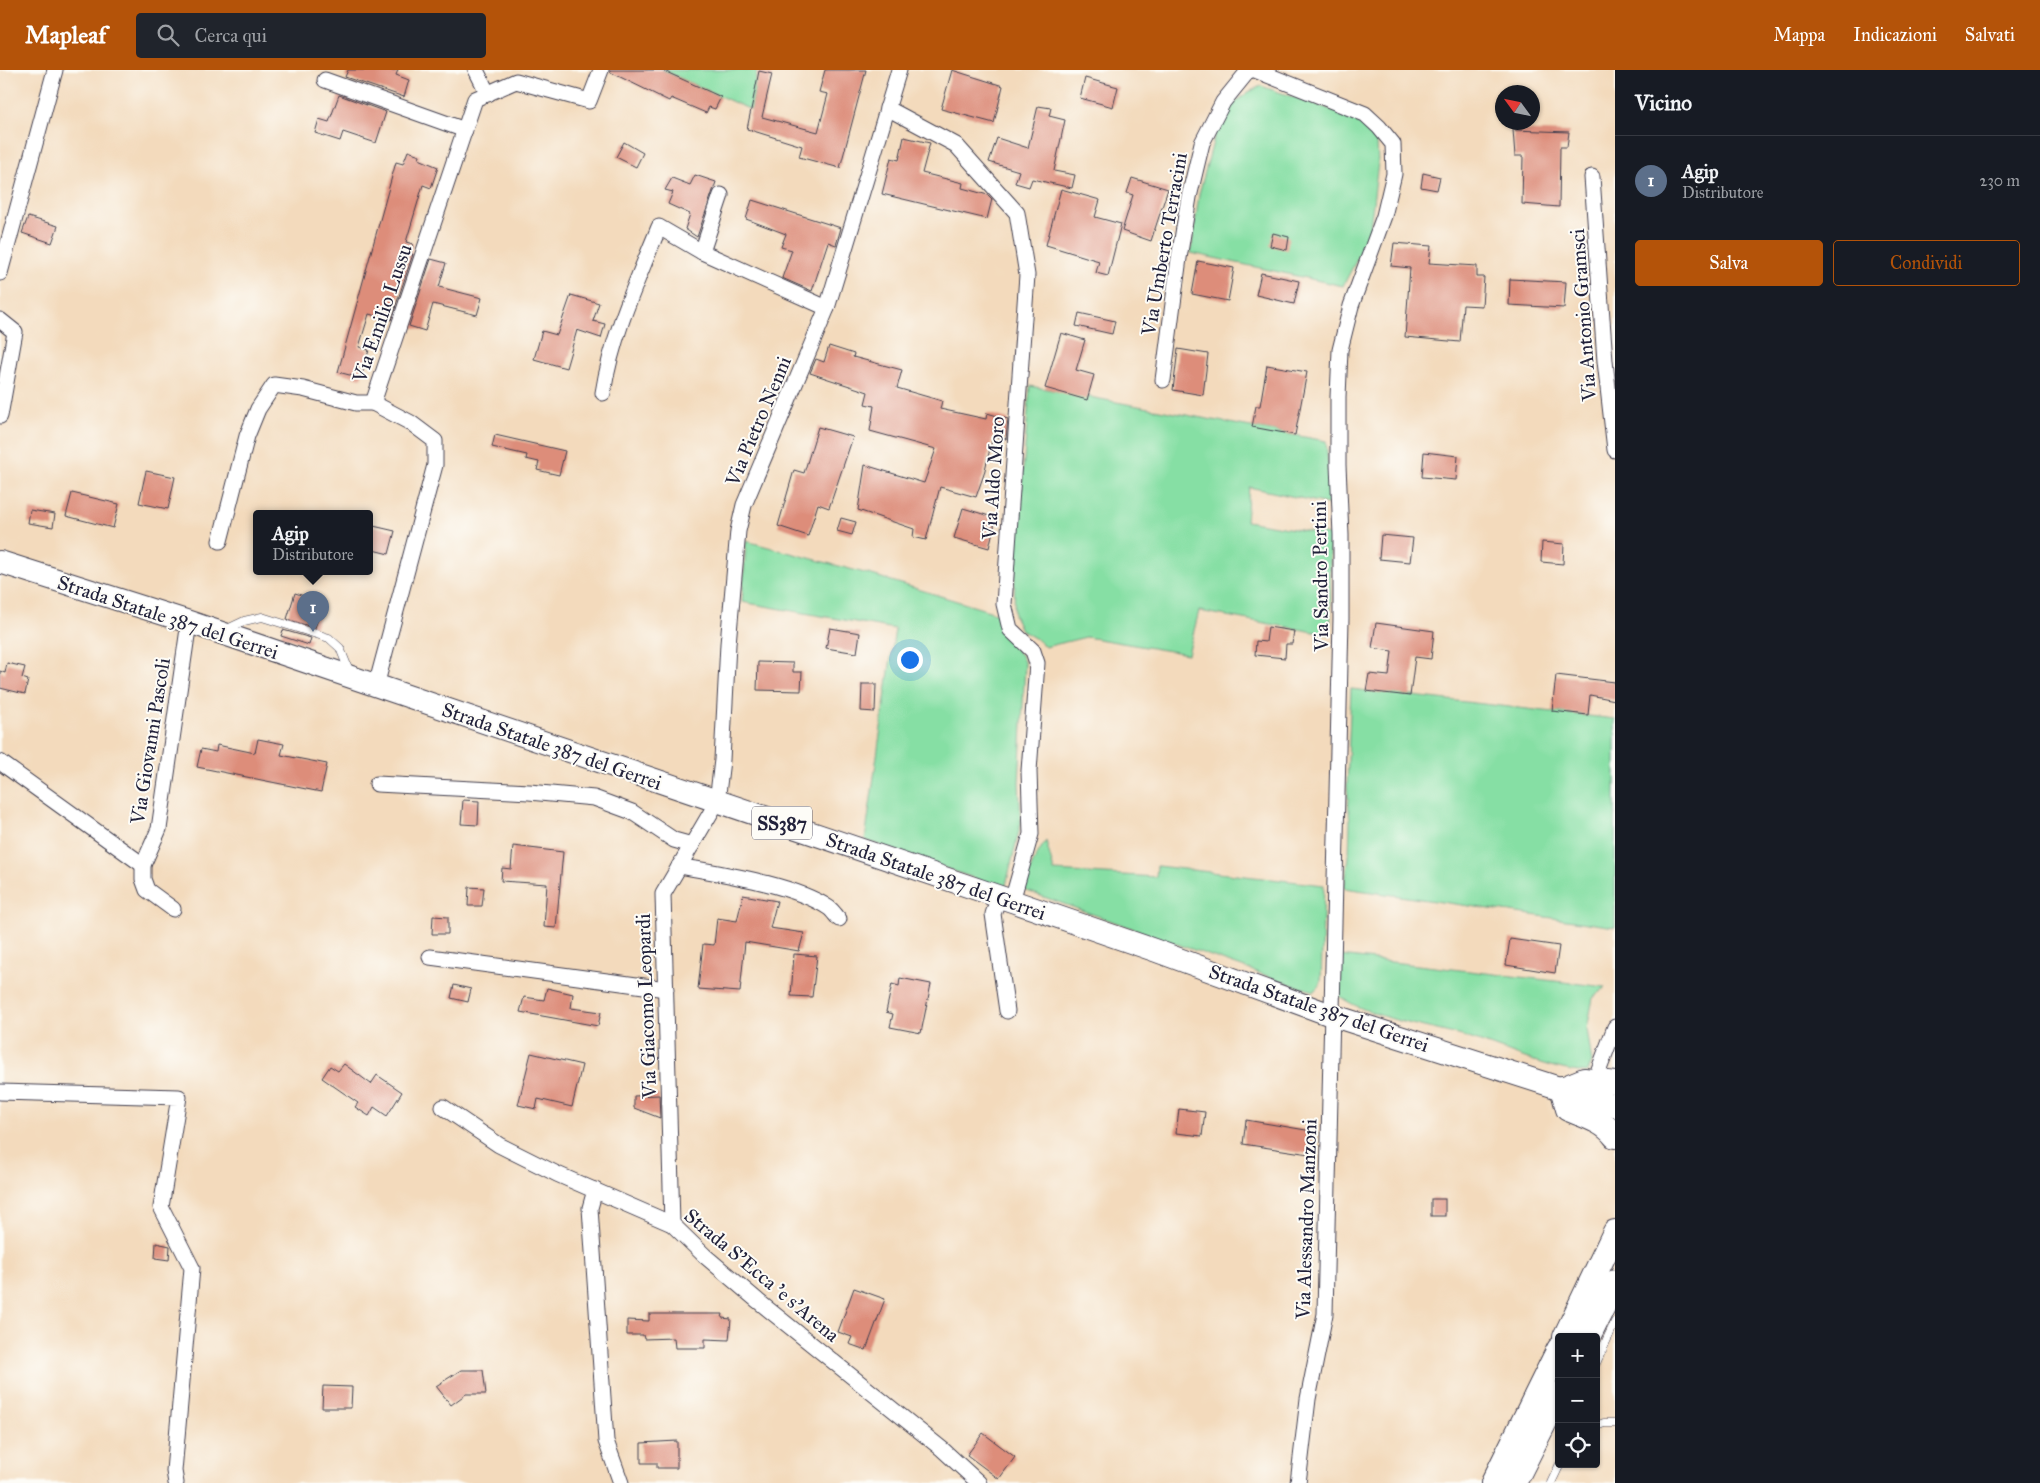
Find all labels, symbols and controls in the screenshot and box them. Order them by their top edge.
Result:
search box [136,13,486,58]
text: Mapleaf [25,20,106,50]
icon: search [154,21,182,49]
text: Cerca qui [194,24,267,47]
text: Mappa [1773,24,1825,46]
text: Indicazioni [1853,24,1937,46]
text: Salvati [1965,24,2015,46]
north arrow [1495,85,1540,130]
text: Vicino [1635,90,1692,116]
street label: Via Umberto Terracini [1136,150,1192,338]
text: Agip [1682,160,1718,183]
text: 1 [1648,171,1654,190]
text: 230 m [1980,171,2020,190]
text: Distributore [1682,183,1763,202]
street label: Via Antonio Gramsci [1565,227,1601,403]
street label: Via Emilio Lussu [347,240,417,386]
button: Salva [1635,240,1823,286]
button: Condividi [1833,240,2020,286]
street label: Via Pietro Nenni [720,352,796,490]
street label: Via Aldo Moro [977,415,1009,542]
street label: Via Sandro Pertini [1307,500,1333,652]
popup [253,510,373,575]
text: Agip [272,522,309,545]
text: Distributore [272,545,354,564]
street label: Strada Statale 387 del Gerrei [54,570,282,664]
pin: 1 [297,591,329,632]
your location [897,647,923,673]
street label: Via Giovanni Pascoli [125,656,175,827]
street label: Strada Statale 387 del Gerrei [439,697,666,795]
road number: SS387 [752,806,812,840]
street label: Strada Statale 387 del Gerrei [823,827,1050,925]
street label: Via Giacomo Leopardi [631,912,661,1100]
street label: Strada Statale 387 del Gerrei [1206,959,1433,1057]
street label: Via Alessandro Manzoni [1290,1118,1322,1321]
street label: Strada S'Ecca 'e s'Arena [680,1203,845,1347]
map controls [1555,1333,1600,1468]
button: + [1555,1333,1600,1378]
button: − [1555,1378,1600,1423]
button: locate [1555,1423,1600,1468]

